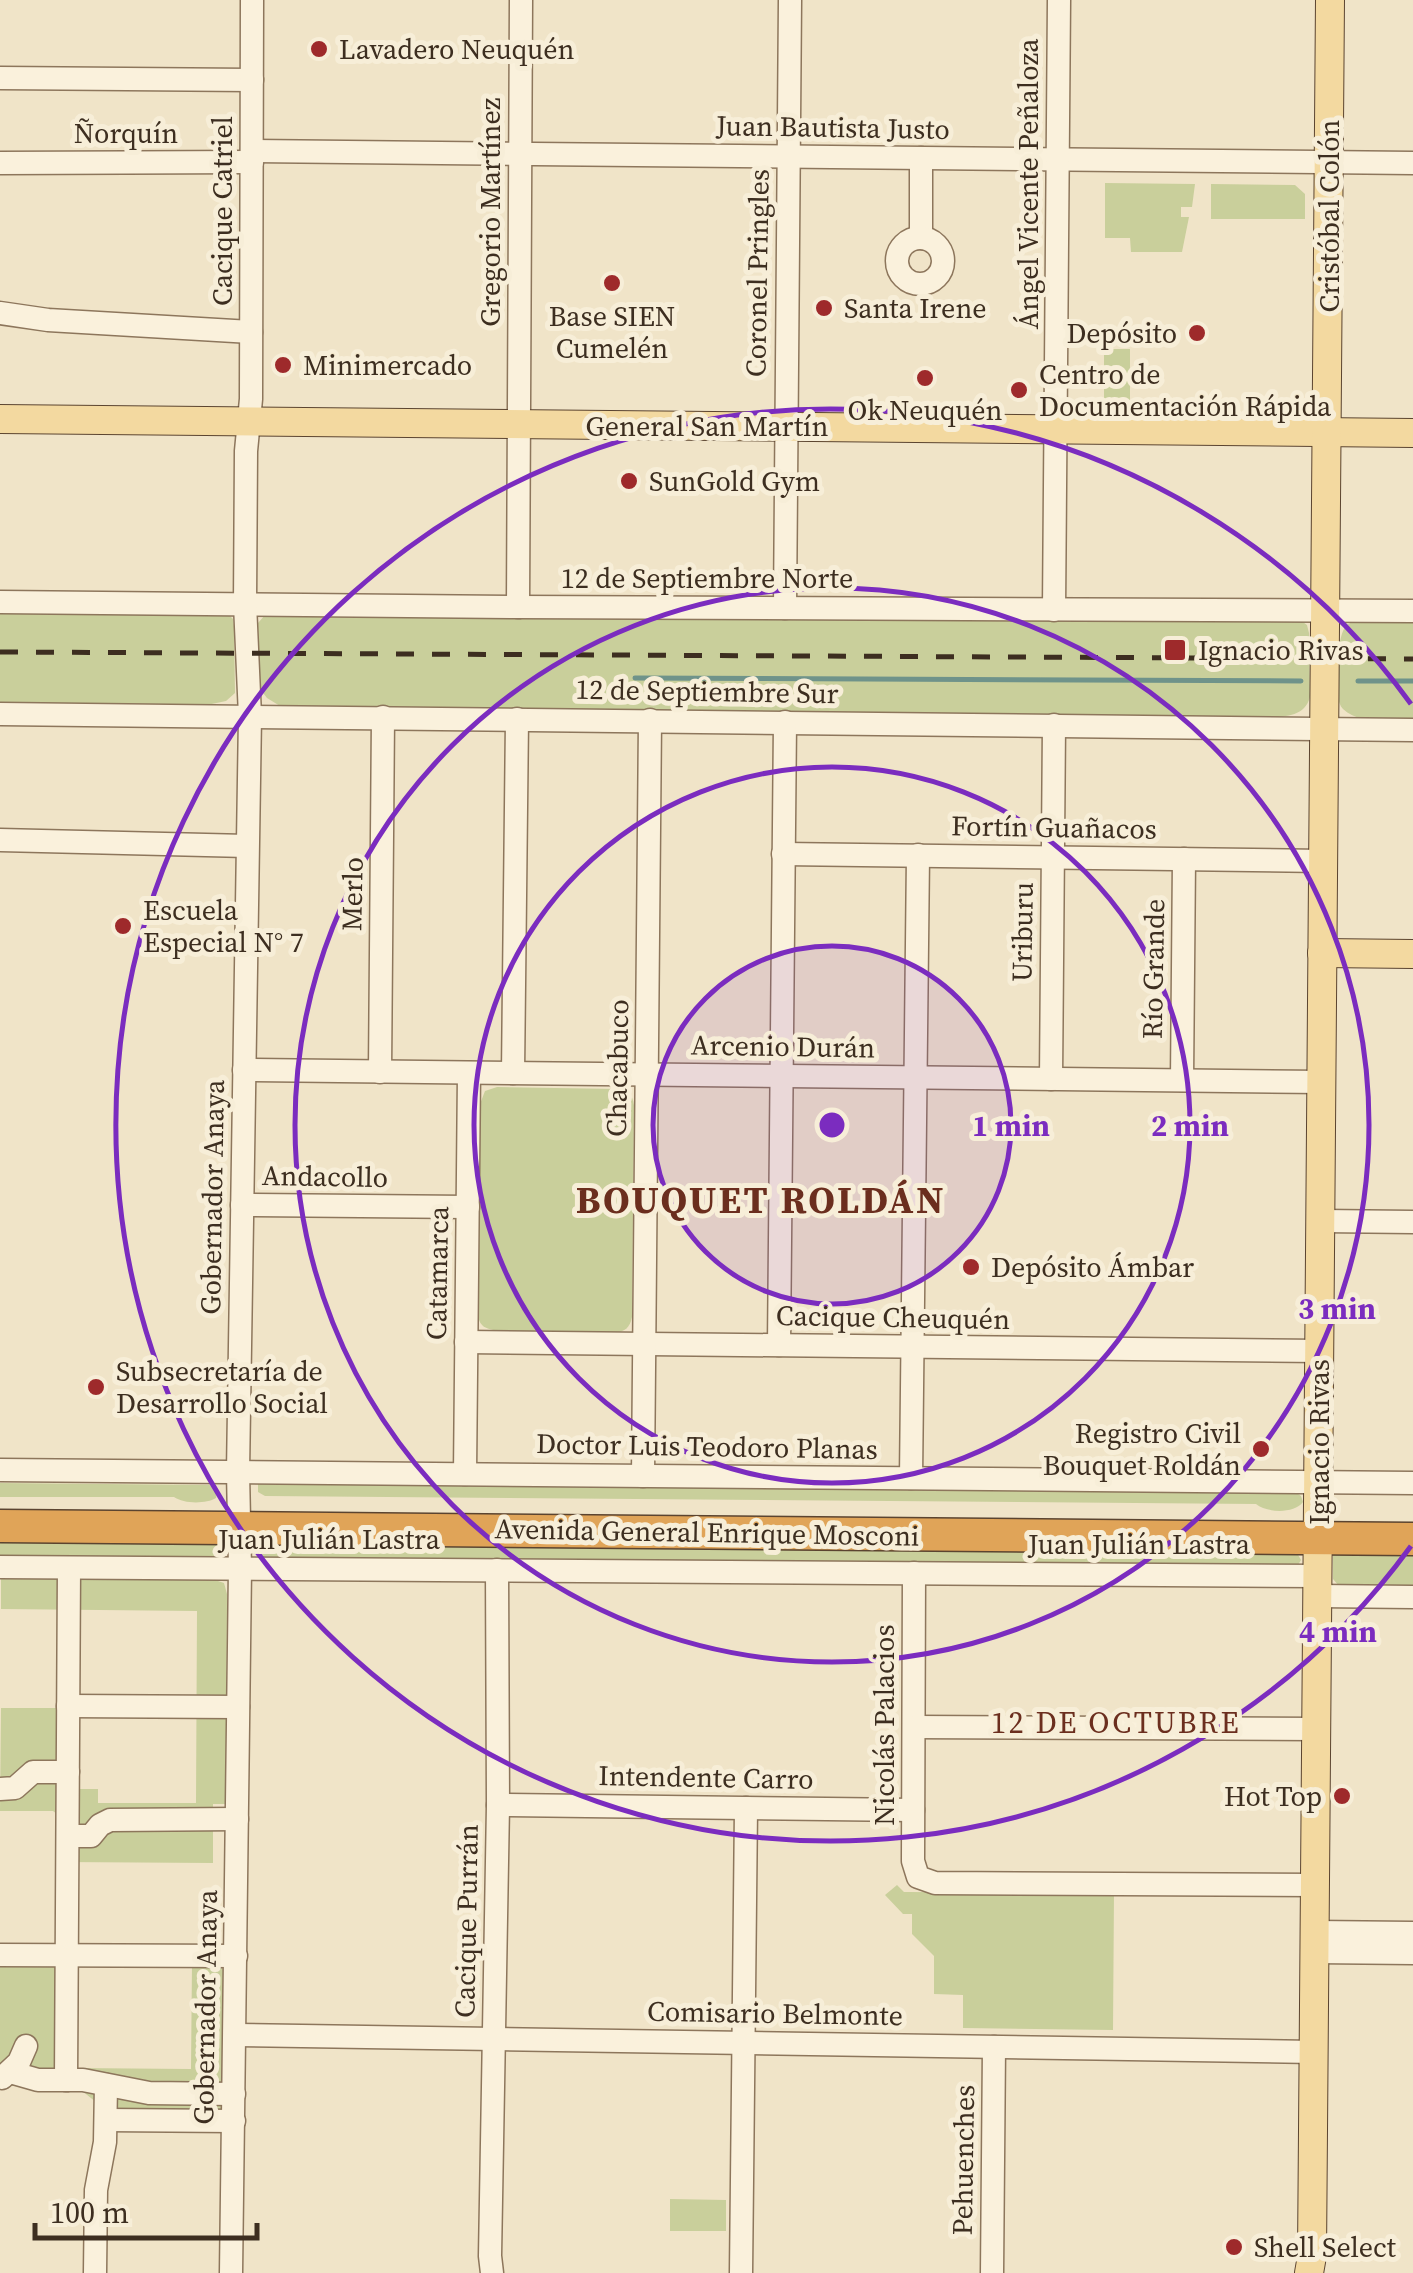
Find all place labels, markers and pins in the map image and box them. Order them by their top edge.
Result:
place label: Lavadero Neuquén [339,30,574,68]
marker: Lavadero Neuquén [308,38,330,60]
marker: Base SIEN Cumelén [601,272,623,294]
place label: Santa Irene [844,289,987,327]
place label: Base SIEN Cumelén [549,297,675,367]
marker: Santa Irene [813,297,835,319]
place label: Depósito [1066,314,1177,352]
marker: Depósito [1186,322,1208,344]
place label: Minimercado [303,346,472,384]
marker: Minimercado [272,354,294,376]
place label: Centro de Documentación Rápida [1039,355,1332,425]
marker: Ok Neuquén [914,367,936,389]
marker: Centro de Documentación Rápida [1008,379,1030,401]
place label: Ok Neuquén [847,391,1003,429]
place label: SunGold Gym [649,462,820,500]
marker: SunGold Gym [618,470,640,492]
place label: Ignacio Rivas [1198,631,1364,669]
marker: Ignacio Rivas [1162,637,1188,663]
place label: Escuela Especial N° 7 [143,891,304,961]
marker: Escuela Especial N° 7 [112,915,134,937]
centre of rings [814,1107,850,1143]
place label: Depósito Ámbar [991,1248,1194,1286]
marker: Depósito Ámbar [960,1256,982,1278]
place label: Subsecretaría de Desarrollo Social [116,1352,328,1422]
marker: Subsecretaría de Desarrollo Social [85,1376,107,1398]
place label: Registro Civil Bouquet Roldán [1043,1414,1241,1484]
marker: Registro Civil Bouquet Roldán [1250,1438,1272,1460]
place label: Hot Top [1224,1777,1322,1815]
marker: Hot Top [1331,1785,1353,1807]
place label: Shell Select [1254,2228,1397,2266]
marker: Shell Select [1223,2236,1245,2258]

